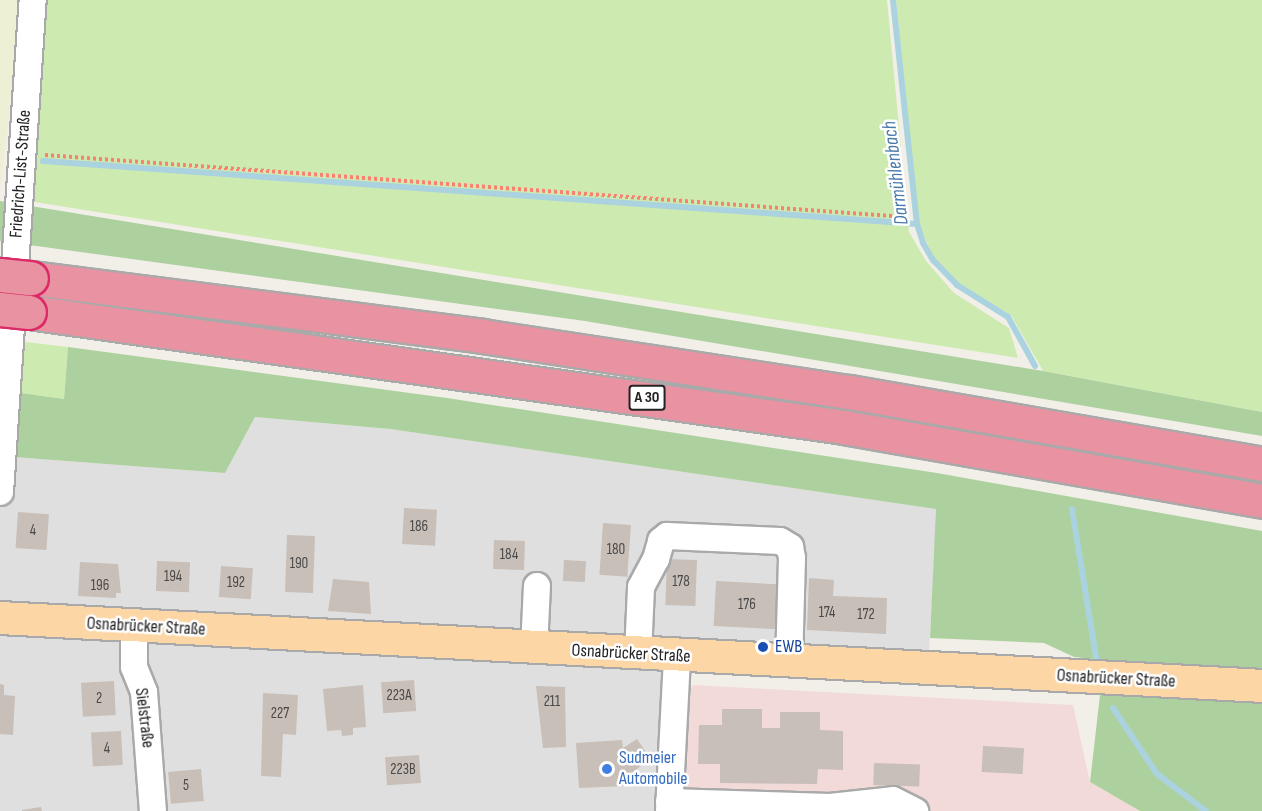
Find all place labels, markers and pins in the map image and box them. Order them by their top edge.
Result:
place label: EWB [775,636,802,658]
marker: EWB [756,640,770,654]
place label: Sudmeier Automobile [619,748,687,790]
marker: Sudmeier Automobile [600,762,614,776]

